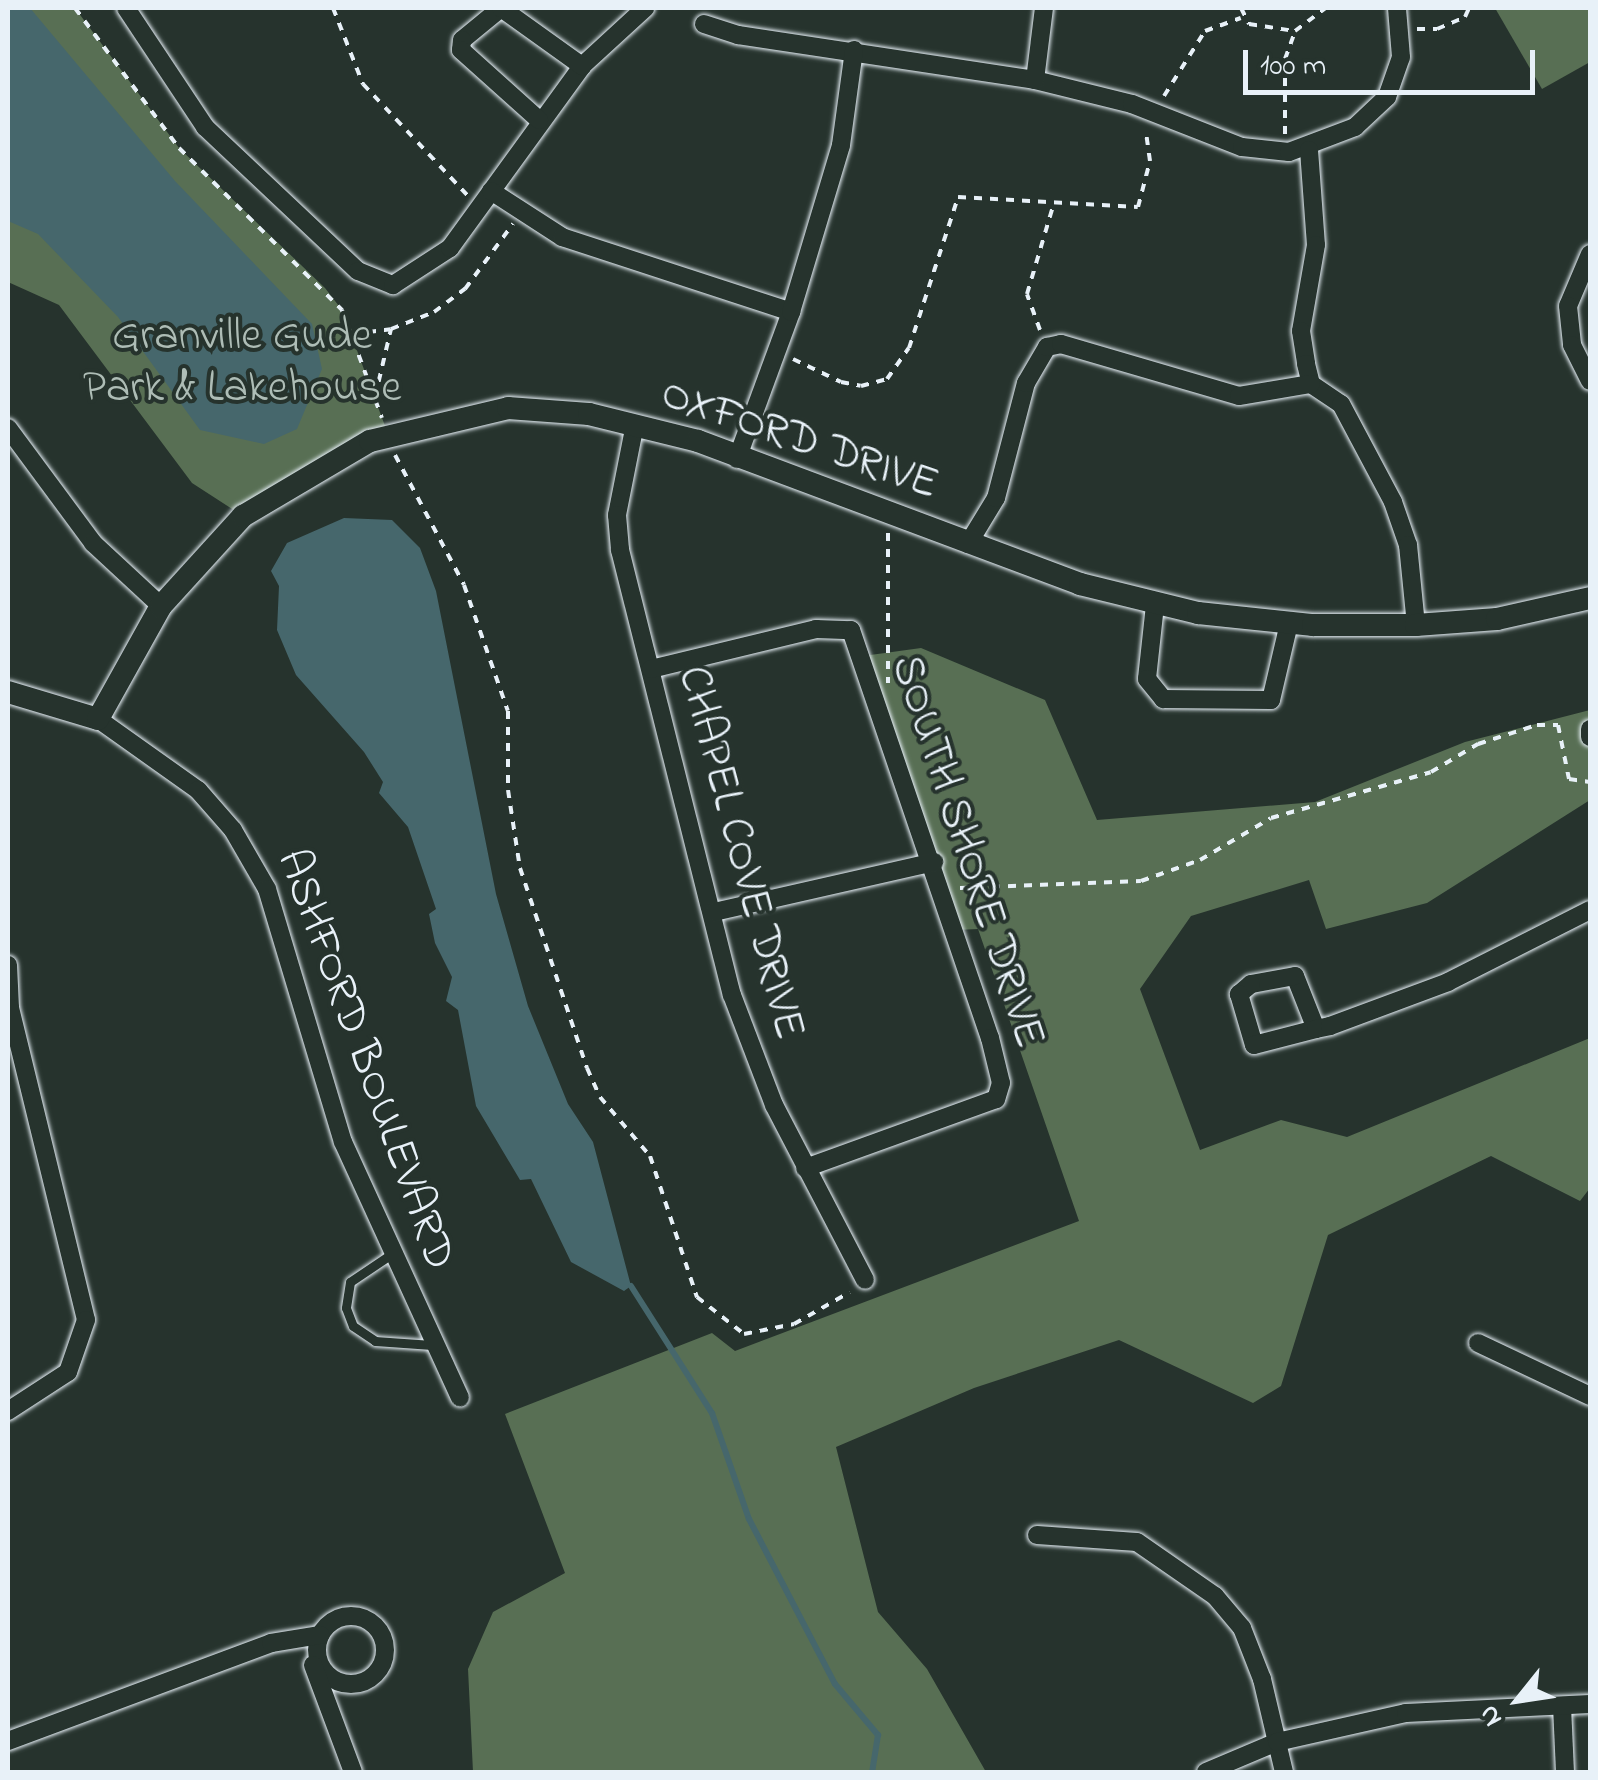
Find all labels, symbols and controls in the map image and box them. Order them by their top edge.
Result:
scale bar [1248,30,1540,92]
text: 100 m [1260,45,1326,89]
park label: Granville Gude Park & Lakehouse [83,311,401,417]
street label: OXFORD DRIVE [653,368,945,514]
street label: SOUTH SHORE DRIVE [877,649,1055,1055]
street label: CHAPEL COVE DRIVE [663,661,815,1045]
street label: ASHFORD BOULEVARD [263,842,465,1278]
north arrow [1468,1650,1568,1750]
text: N [1469,1697,1514,1734]

